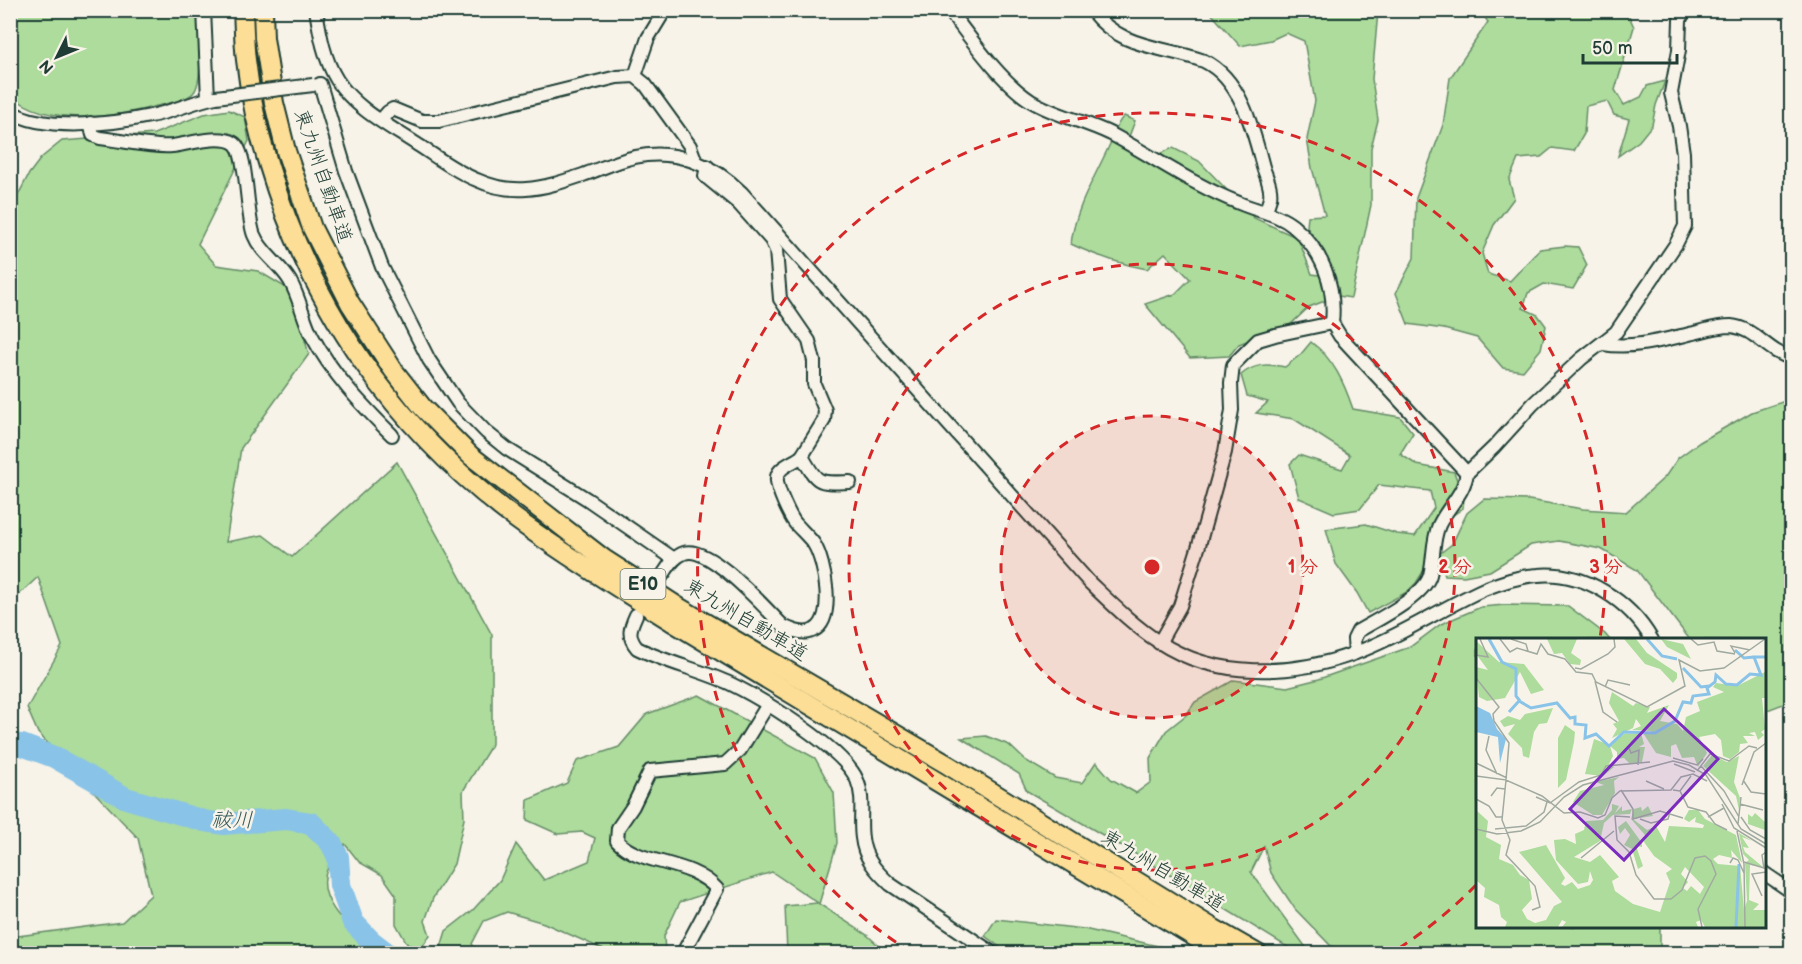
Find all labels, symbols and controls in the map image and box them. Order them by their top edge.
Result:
north arrow [27,27,87,87]
scale bar [1583,27,1678,65]
text: 50 m [1592,38,1633,59]
text: N [36,55,58,77]
street label: 東九州自動車道 [289,106,357,246]
centre of rings [1142,557,1162,577]
text: 1 分 [1288,557,1318,578]
text: 2 分 [1438,557,1472,578]
text: 3 分 [1589,557,1623,578]
road number: E10 [620,569,666,599]
street label: 東九州自動車道 [680,574,812,666]
inset map [1476,638,1766,928]
water label: 祓川 [211,807,253,833]
street label: 東九州自動車道 [1097,825,1229,917]

